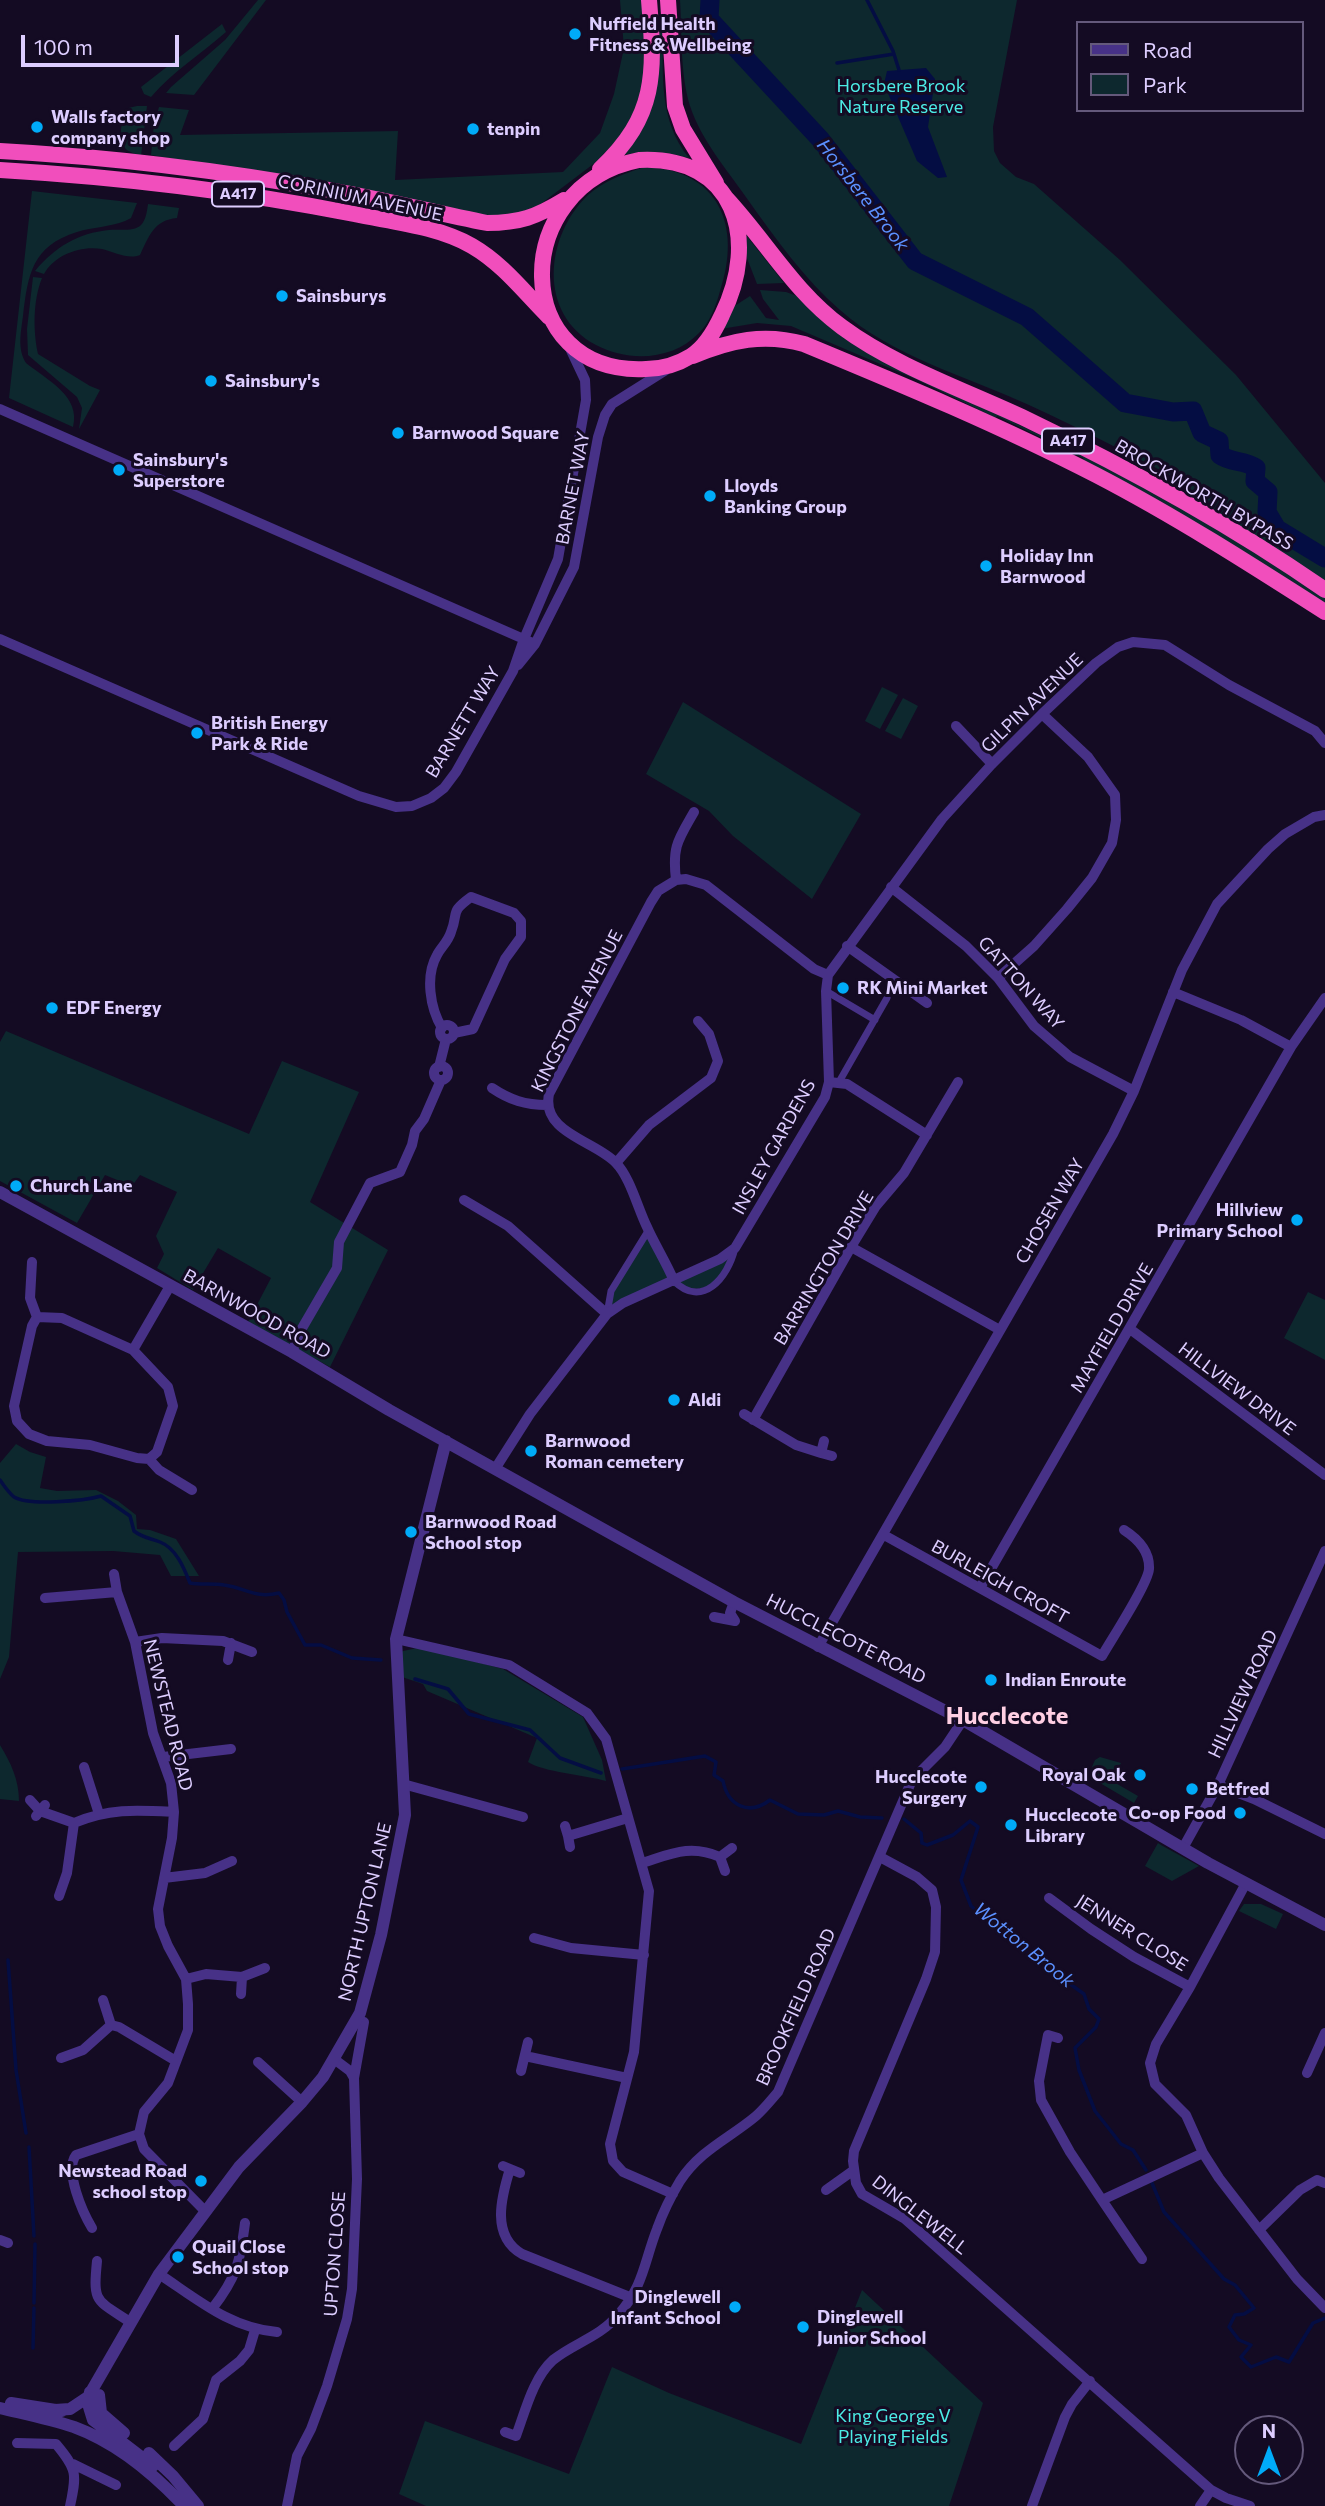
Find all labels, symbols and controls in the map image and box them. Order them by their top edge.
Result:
place label: Nuffield Health Fitness & Wellbeing [589,13,752,56]
scale bar [24,21,182,65]
legend [1076,21,1304,112]
marker: Nuffield Health Fitness & Wellbeing [567,26,583,42]
text: 100 m [34,34,93,59]
text: Road [1143,37,1192,62]
text: Park [1143,72,1187,97]
park label: Horsbere Brook Nature Reserve [836,75,966,118]
place label: Walls factory company shop [51,106,170,148]
place label: tenpin [487,118,541,140]
marker: Walls factory company shop [29,119,45,135]
marker: tenpin [465,121,481,137]
water label: Horsbere Brook [812,134,914,256]
street label: CORINIUM AVENUE [276,170,444,226]
road number: A417 [212,182,264,206]
place label: Sainsburys [296,285,387,307]
marker: Sainsburys [274,288,290,304]
place label: Sainsbury's [225,370,320,392]
marker: Sainsbury's [203,373,219,389]
place label: Barnwood Square [412,422,559,444]
marker: Barnwood Square [390,425,406,441]
road number: A417 [1042,428,1094,454]
street label: BARNET WAY [551,430,595,546]
street label: BROCKWORTH BYPASS [1111,435,1297,555]
place label: Sainsbury's Superstore [133,449,228,491]
marker: Sainsbury's Superstore [111,462,127,478]
place label: Lloyds Banking Group [724,475,847,518]
marker: Lloyds Banking Group [702,488,718,504]
place label: Holiday Inn Barnwood [1000,545,1094,588]
marker: Holiday Inn Barnwood [978,558,994,574]
street label: GILPIN AVENUE [977,649,1087,757]
street label: BARNETT WAY [421,662,505,782]
place label: British Energy Park & Ride [211,712,328,754]
marker: British Energy Park & Ride [189,725,205,741]
street label: KINGSTONE AVENUE [527,926,627,1096]
street label: GATTON WAY [974,932,1068,1034]
place label: RK Mini Market [857,977,988,999]
marker: RK Mini Market [835,980,851,996]
place label: EDF Energy [66,997,162,1019]
marker: EDF Energy [44,1000,60,1016]
street label: INSLEY GARDENS [728,1076,820,1218]
street label: CHOSEN WAY [1011,1154,1089,1268]
place label: Church Lane [30,1175,133,1197]
marker: Church Lane [8,1178,24,1194]
street label: BARRINGTON DRIVE [769,1187,879,1349]
place label: Hillview Primary School [1157,1199,1283,1242]
marker: Hillview Primary School [1289,1212,1305,1228]
street label: MAYFIELD DRIVE [1066,1259,1158,1397]
street label: BARNWOOD ROAD [179,1264,335,1364]
street label: HILLVIEW DRIVE [1174,1338,1300,1440]
place label: Aldi [688,1389,721,1411]
marker: Aldi [666,1392,682,1408]
place label: Barnwood Roman cemetery [545,1430,684,1472]
marker: Barnwood Roman cemetery [523,1443,539,1459]
place label: Barnwood Road School stop [425,1511,557,1554]
marker: Barnwood Road School stop [403,1524,419,1540]
street label: BURLEIGH CROFT [928,1535,1072,1629]
street label: HUCCLECOTE ROAD [763,1589,929,1689]
street label: HILLVIEW ROAD [1204,1626,1282,1762]
street label: NEWSTEAD ROAD [139,1637,197,1793]
place label: Indian Enroute [1005,1669,1126,1691]
marker: Indian Enroute [983,1672,999,1688]
district label: Hucclecote [946,1702,1068,1730]
place label: Royal Oak [1042,1764,1126,1786]
place label: Hucclecote Surgery [875,1766,967,1809]
marker: Royal Oak [1132,1767,1148,1783]
place label: Betfred [1206,1778,1269,1800]
marker: Hucclecote Surgery [973,1779,989,1795]
marker: Betfred [1184,1781,1200,1797]
place label: Co-op Food [1128,1802,1226,1824]
place label: Hucclecote Library [1025,1804,1117,1846]
marker: Co-op Food [1232,1805,1248,1821]
marker: Hucclecote Library [1003,1817,1019,1833]
street label: NORTH UPTON LANE [334,1821,396,2003]
street label: JENNER CLOSE [1072,1890,1192,1976]
water label: Wotton Brook [969,1897,1079,1993]
street label: BROOKFIELD ROAD [752,1925,840,2089]
place label: Newstead Road school stop [58,2160,187,2202]
street label: DINGLEWELL [868,2171,972,2259]
marker: Newstead Road school stop [193,2173,209,2189]
street label: UPTON CLOSE [320,2191,350,2317]
place label: Quail Close School stop [192,2236,289,2278]
marker: Quail Close School stop [170,2249,186,2265]
place label: Dinglewell Infant School [610,2286,721,2328]
marker: Dinglewell Infant School [727,2299,743,2315]
place label: Dinglewell Junior School [817,2306,926,2348]
marker: Dinglewell Junior School [795,2319,811,2335]
park label: King George V Playing Fields [835,2405,951,2448]
north arrow [1234,2415,1304,2485]
text: N [1262,2419,1276,2442]

